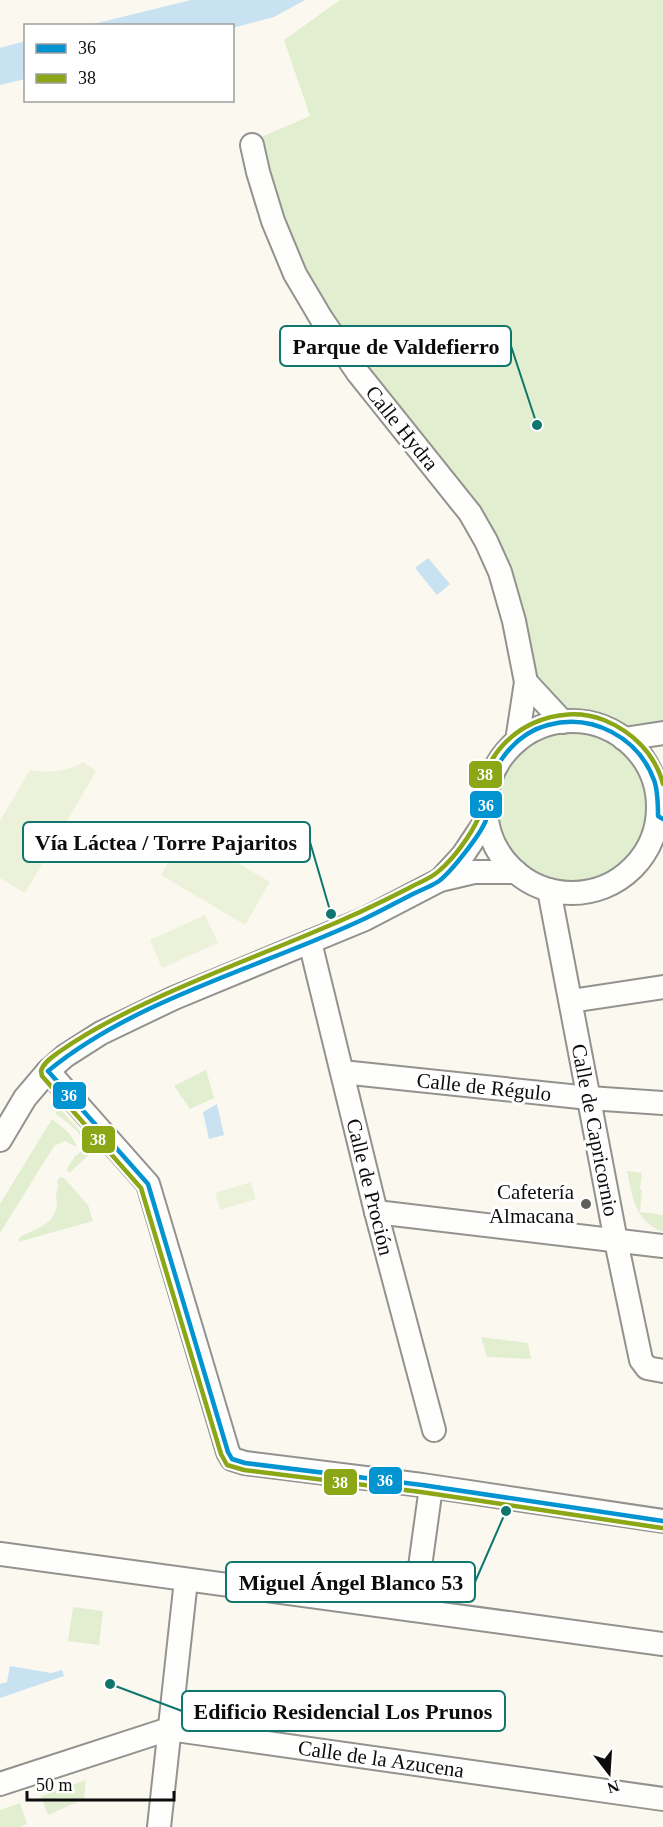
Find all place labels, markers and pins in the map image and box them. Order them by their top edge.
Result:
callout: Parque de Valdefierro [280,326,511,366]
callout: Vía Láctea / Torre Pajaritos [23,822,310,862]
place label: Cafetería Almacana [489,1180,575,1228]
marker: Cafetería Almacana [579,1197,593,1211]
callout: Miguel Ángel Blanco 53 [226,1562,475,1602]
callout: Edificio Residencial Los Prunos [182,1691,505,1731]

